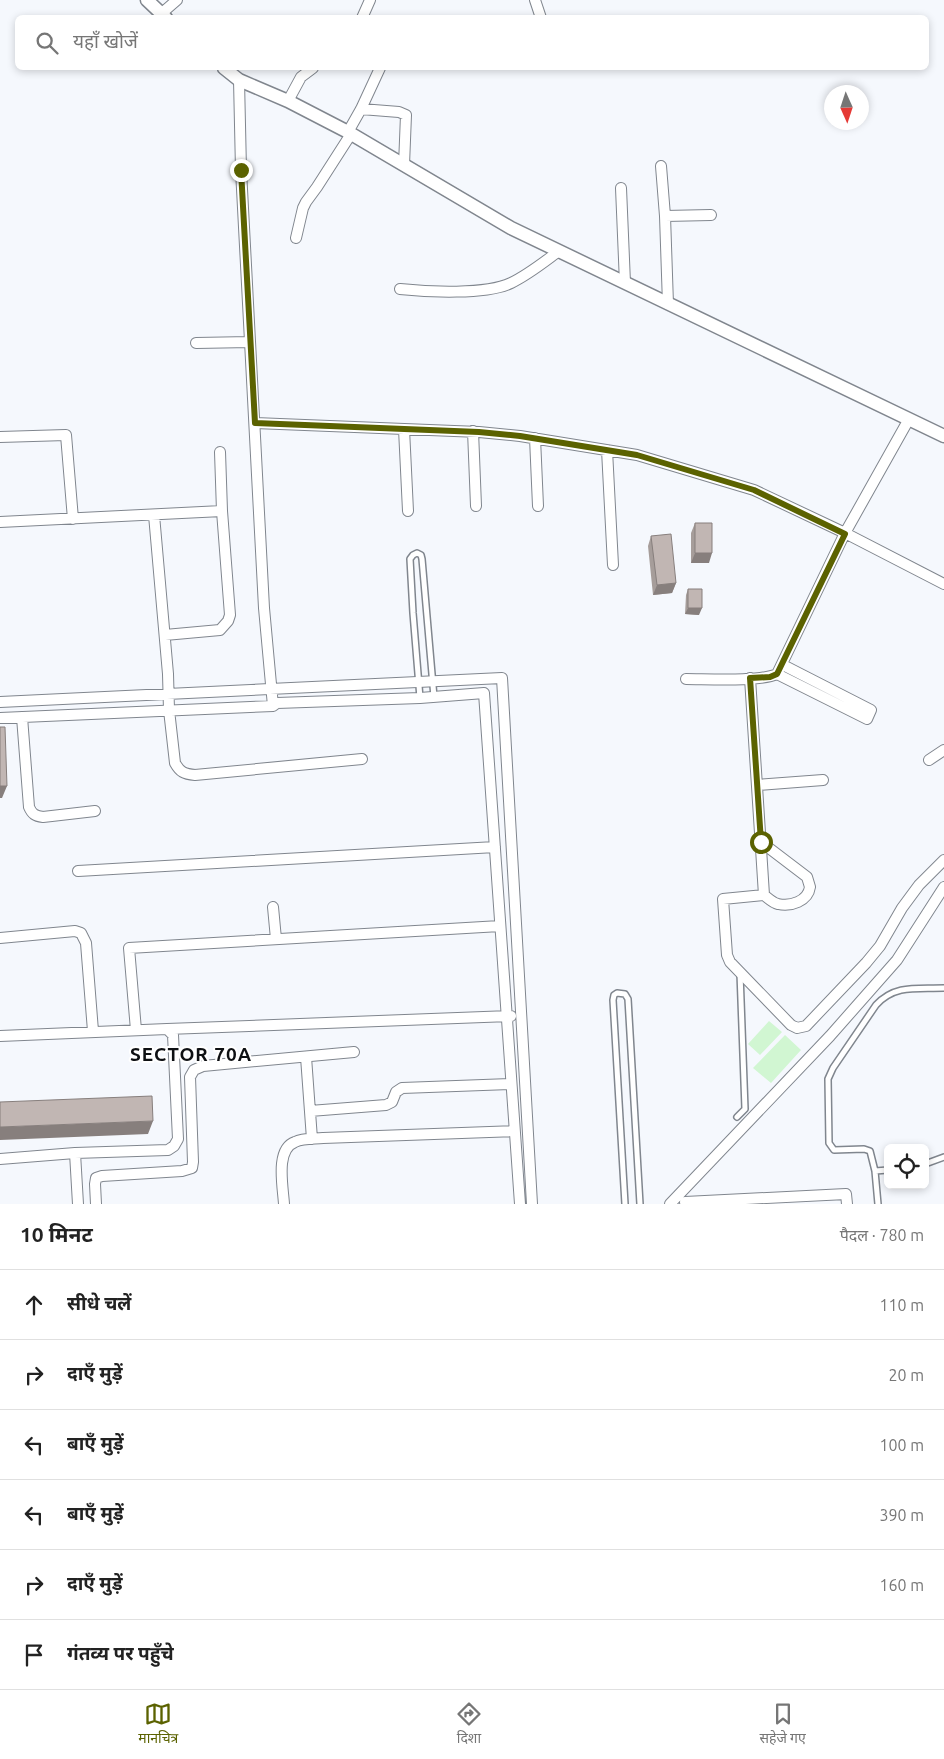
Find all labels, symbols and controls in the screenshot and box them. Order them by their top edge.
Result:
search box [15,15,929,70]
icon: search [33,29,61,57]
text: यहाँ खोजें [73,30,138,52]
north arrow [824,85,869,130]
route end [230,159,253,182]
route start [750,831,773,854]
district label: SECTOR 70A [130,1043,252,1065]
map controls [884,1144,929,1189]
button: locate [884,1144,929,1189]
text: 10 मिनट [20,1222,93,1246]
text: पैदल · 780 m [840,1226,924,1244]
icon: ahead [20,1291,48,1319]
text: सीधे चलें [67,1292,131,1314]
text: 110 m [879,1296,924,1314]
icon: right [20,1361,48,1389]
text: दाएँ मुड़ें [67,1362,123,1384]
text: 20 m [888,1366,924,1384]
icon: left [20,1431,48,1459]
text: बाएँ मुड़ें [67,1432,124,1454]
text: 100 m [879,1436,924,1454]
icon: left [20,1501,48,1529]
text: बाएँ मुड़ें [67,1502,124,1524]
text: 390 m [879,1506,924,1524]
icon: right [20,1571,48,1599]
text: दाएँ मुड़ें [67,1572,123,1594]
text: 160 m [879,1576,924,1594]
icon: arrive [20,1641,48,1669]
text: गंतव्य पर पहुँचे [67,1642,174,1664]
tab: मानचित्र [138,1700,178,1749]
tab: दिशा [455,1700,483,1749]
tab: सहेजे गए [760,1700,806,1749]

